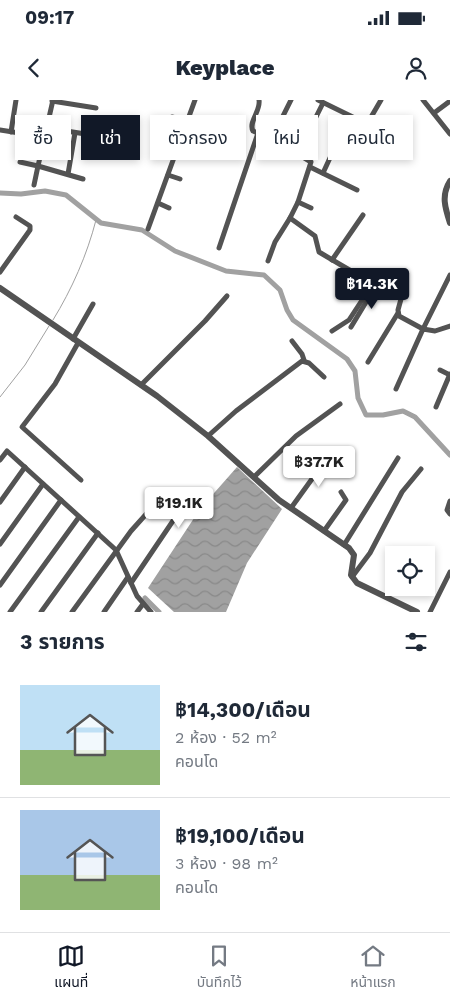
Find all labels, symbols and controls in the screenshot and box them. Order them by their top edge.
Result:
text: 09:17 [25,6,74,29]
icon: back [20,54,48,82]
icon: person [402,54,430,82]
text: Keyplace [175,55,275,80]
chip: ซื้อ [15,115,71,160]
chip: เช่า [81,115,140,160]
chip: ตัวกรอง [150,115,246,160]
chip: ใหม่ [256,115,318,160]
chip: คอนโด [328,115,413,160]
pin: ฿14.3K [331,268,413,310]
text: ฿14.3K [346,274,398,293]
pin: ฿37.7K [278,446,360,488]
text: ฿37.7K [294,452,344,471]
pin: ฿19.1K [138,486,220,529]
text: ฿19.1K [156,493,202,512]
map controls [385,546,435,596]
button: locate [385,546,435,596]
icon: filters [402,628,430,656]
text: 3 รายการ [20,629,105,654]
text: ฿14,300/เดือน [175,697,311,722]
icon: home [60,705,120,765]
text: 2 ห้อง · 52 m² [175,728,277,747]
text: คอนโด [175,752,218,771]
text: ฿19,100/เดือน [175,823,305,848]
icon: home [60,830,120,890]
text: 3 ห้อง · 98 m² [175,854,278,873]
text: คอนโด [175,878,218,897]
tab: แผนที่ [54,942,88,993]
tab: บันทึกไว้ [197,942,242,993]
tab: หน้าแรก [350,942,396,993]

